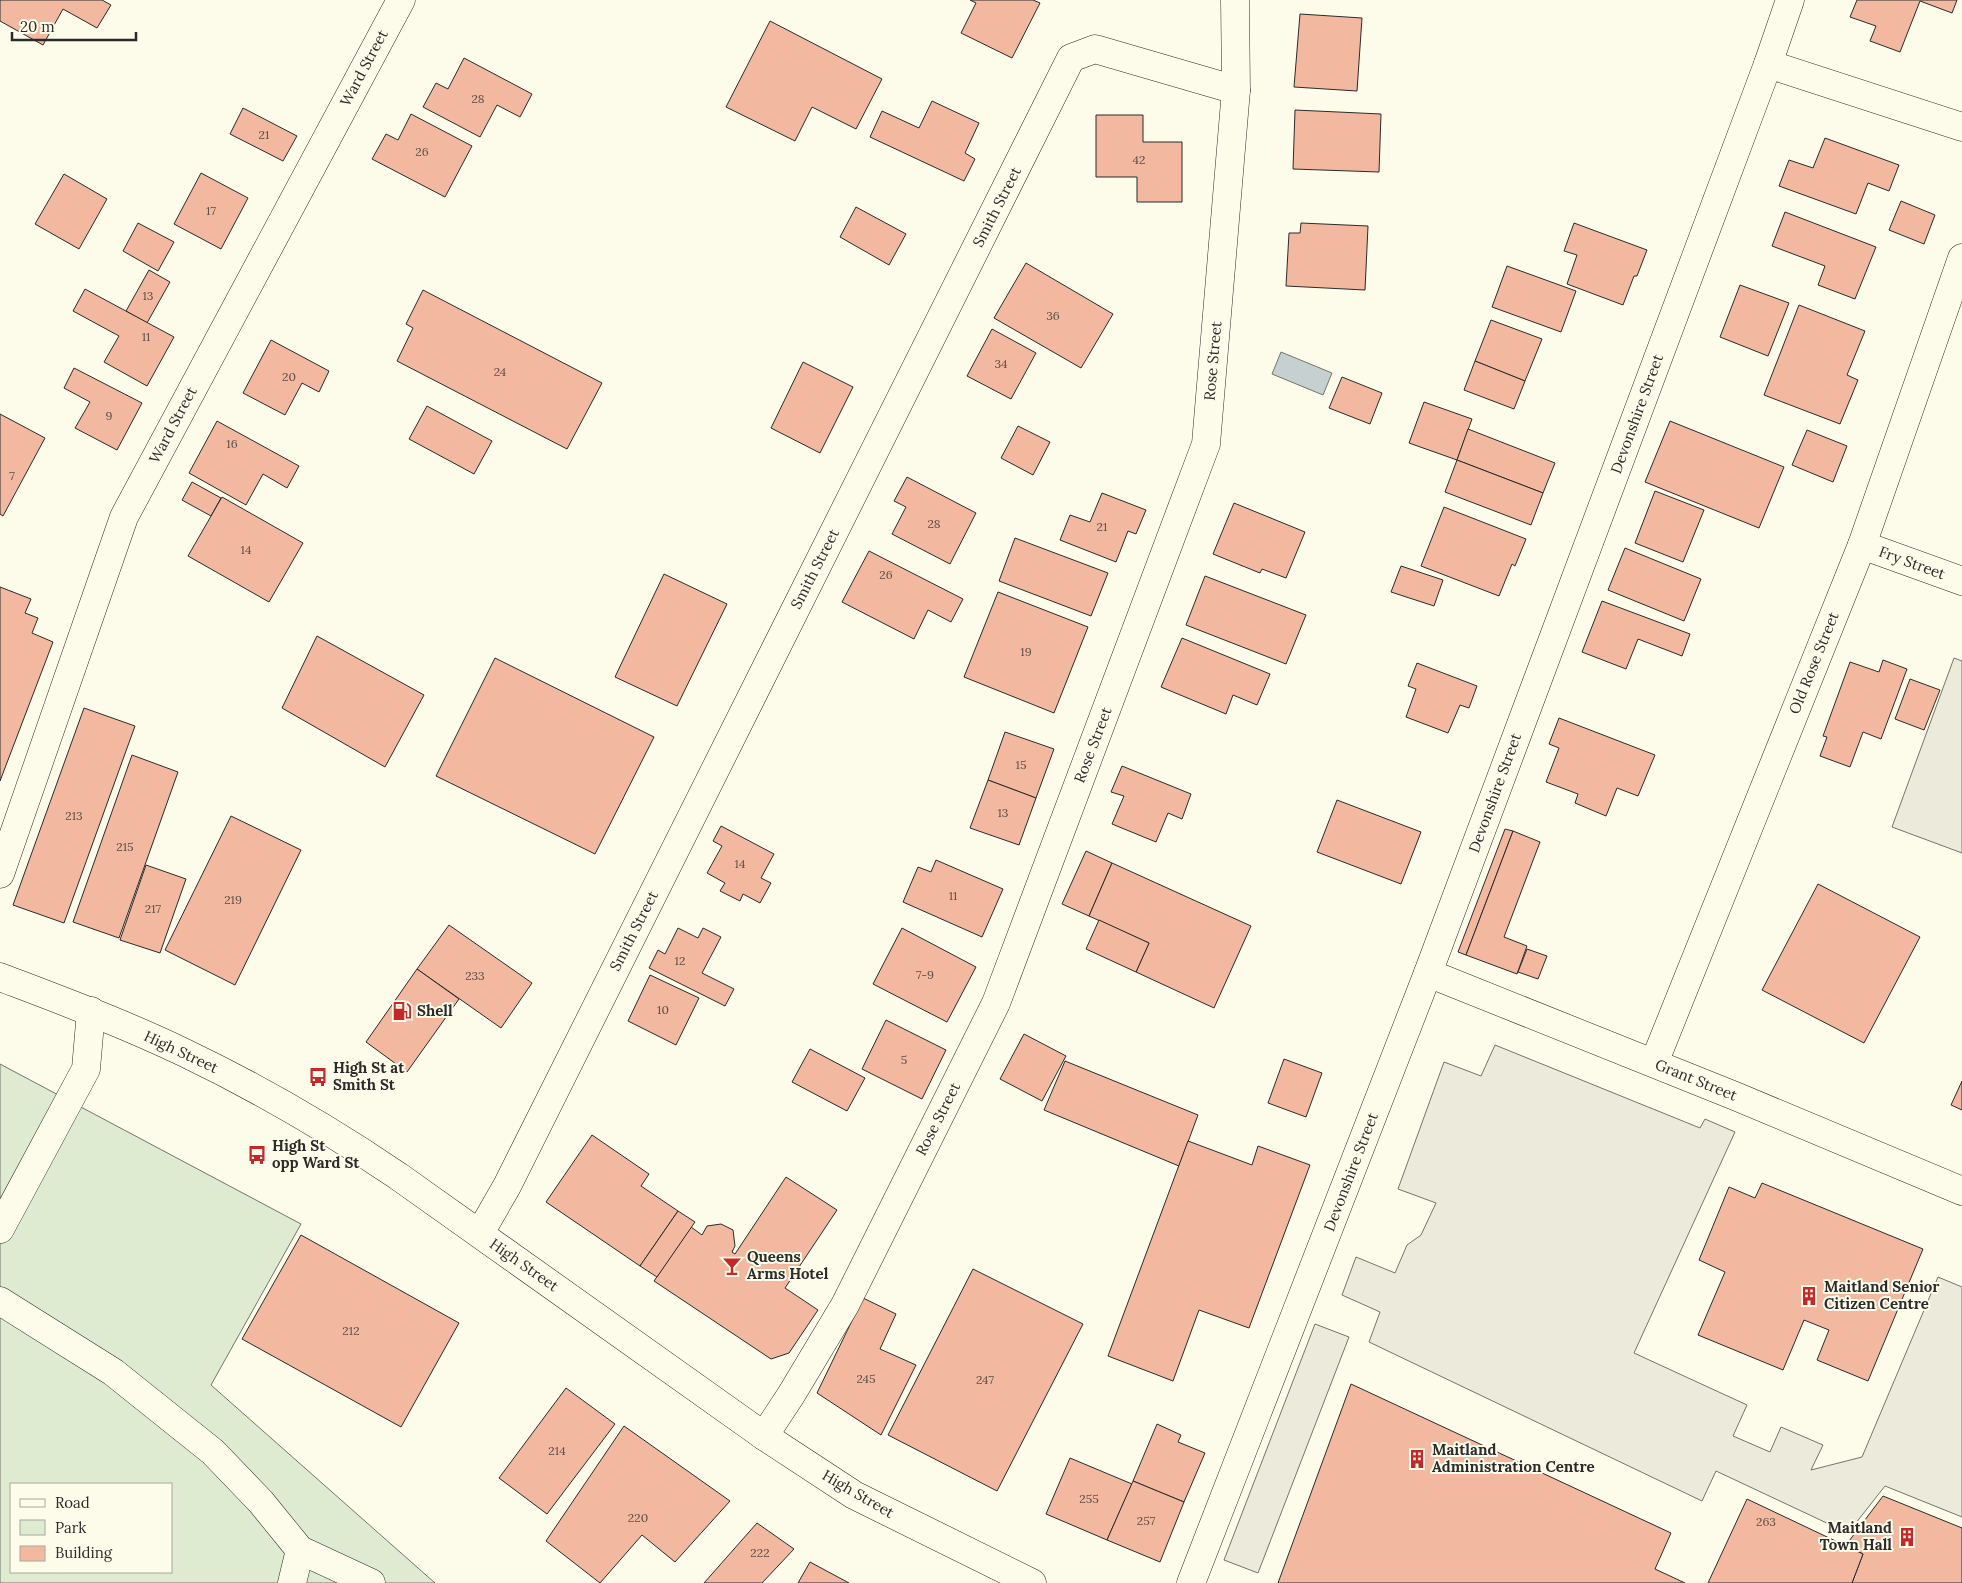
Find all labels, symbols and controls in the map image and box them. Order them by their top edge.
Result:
scale bar [12,10,136,42]
text: 20 m [20,17,55,36]
street label: Ward Street [335,26,392,109]
house number: 28 [471,91,485,106]
house number: 21 [259,127,269,142]
house number: 26 [415,144,429,159]
house number: 42 [1133,152,1145,167]
street label: Smith Street [968,163,1025,250]
house number: 17 [206,203,216,218]
house number: 13 [142,288,154,303]
house number: 36 [1046,308,1060,323]
street label: Rose Street [1200,320,1225,401]
house number: 11 [142,329,150,344]
street label: Devonshire Street [1606,351,1667,476]
house number: 34 [994,356,1008,371]
house number: 24 [494,364,507,379]
house number: 20 [282,369,296,384]
street label: Ward Street [144,383,201,466]
house number: 9 [106,408,113,423]
house number: 16 [226,436,238,451]
house number: 7 [9,468,15,483]
house number: 28 [927,516,941,531]
house number: 21 [1097,519,1107,534]
street label: Smith Street [786,525,843,612]
house number: 14 [241,542,252,557]
street label: Fry Street [1876,542,1948,583]
house number: 26 [879,567,893,582]
street label: Old Rose Street [1784,609,1843,717]
house number: 19 [1020,644,1032,659]
street label: Rose Street [1069,704,1116,785]
street label: Devonshire Street [1464,730,1525,855]
house number: 15 [1016,757,1026,772]
house number: 13 [997,805,1009,820]
house number: 213 [65,808,83,823]
house number: 215 [116,839,134,854]
house number: 14 [735,856,746,871]
street label: Smith Street [605,887,662,974]
house number: 11 [949,888,957,903]
house number: 219 [224,892,242,907]
house number: 217 [145,901,162,916]
house number: 12 [675,953,685,968]
house number: 7-9 [916,967,934,982]
house number: 233 [465,968,485,983]
fuel station icon: Shell [391,1000,413,1022]
place label: Shell [417,1001,453,1020]
house number: 10 [657,1002,669,1017]
street label: High Street [141,1026,222,1077]
house number: 5 [901,1052,907,1067]
street label: Grant Street [1652,1054,1740,1105]
place label: High St at Smith St [333,1058,405,1094]
bus stop icon: High St at Smith St [307,1066,329,1088]
street label: Rose Street [911,1079,964,1159]
street label: Devonshire Street [1319,1110,1382,1234]
place label: High St opp Ward St [272,1136,360,1172]
bus stop icon: High St opp Ward St [246,1144,268,1166]
street label: High Street [486,1234,563,1295]
place label: Queens Arms Hotel [747,1247,829,1283]
bar icon: Queens Arms Hotel [721,1255,743,1277]
place label: Maitland Senior Citizen Centre [1824,1277,1940,1313]
building icon: Maitland Senior Citizen Centre [1798,1285,1820,1307]
house number: 212 [342,1323,360,1338]
house number: 245 [856,1371,876,1386]
house number: 247 [976,1372,995,1387]
place label: Maitland Administration Centre [1432,1440,1595,1476]
house number: 214 [548,1443,566,1458]
building icon: Maitland Administration Centre [1406,1448,1428,1470]
street label: High Street [819,1465,898,1522]
legend [10,1483,172,1573]
house number: 255 [1079,1491,1099,1506]
text: Road [55,1493,90,1512]
house number: 220 [628,1510,648,1525]
house number: 257 [1137,1513,1156,1528]
house number: 263 [1756,1514,1776,1529]
text: Park [55,1518,86,1537]
place label: Maitland Town Hall [1820,1518,1892,1554]
building icon: Maitland Town Hall [1896,1526,1918,1548]
text: Building [55,1543,113,1562]
house number: 222 [750,1545,770,1560]

